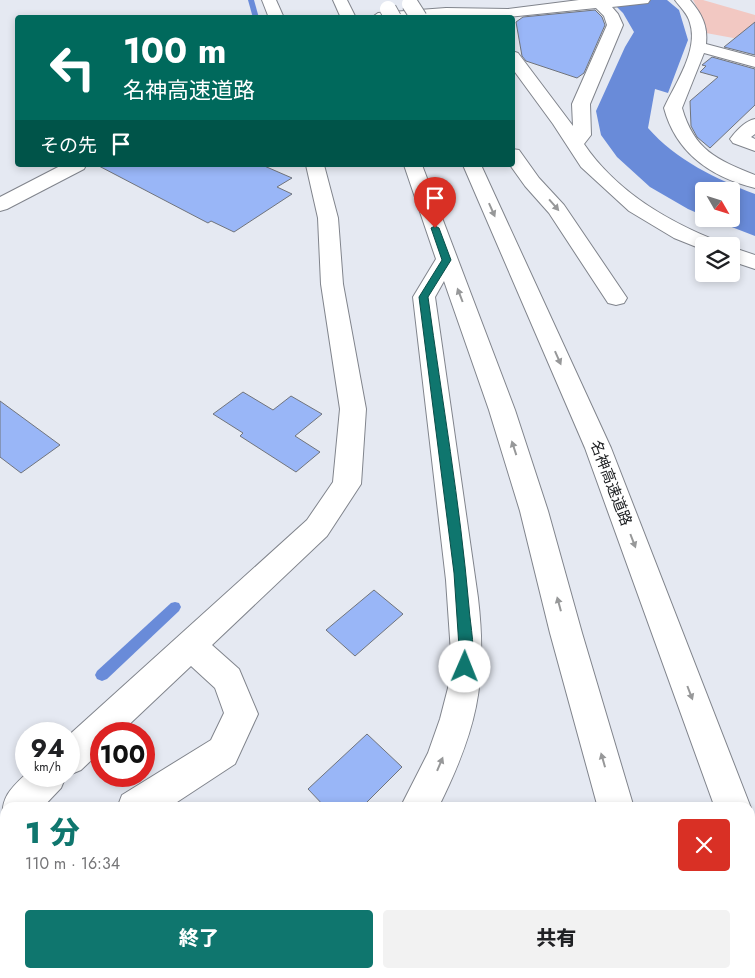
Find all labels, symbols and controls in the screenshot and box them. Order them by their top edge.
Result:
text: 100 m [123,26,226,76]
icon: left [40,35,105,100]
text: 名神高速道路 [123,74,255,106]
icon: arrive [107,130,135,158]
text: その先 [40,132,97,159]
pin [414,177,456,228]
north arrow [695,182,740,228]
map controls [695,182,740,282]
icon: arrive [421,184,449,212]
one-way arrow [548,199,559,212]
one-way arrow [489,203,497,217]
button: layers [695,237,740,282]
one-way arrow [456,287,464,302]
one-way arrow [555,351,563,365]
street label: 名神高速道路 [585,437,637,529]
one-way arrow [510,440,518,455]
one-way arrow [629,534,637,549]
one-way arrow [554,597,562,612]
position arrow [438,640,490,692]
one-way arrow [686,686,694,701]
speed limit sign: 100 [90,722,155,787]
text: 94 [30,730,65,766]
one-way arrow [598,753,606,768]
one-way arrow [436,757,444,771]
text: km/h [34,758,61,776]
text: 1 分 [25,811,80,854]
button: close [678,819,730,871]
text: 110 m · 16:34 [25,852,120,875]
button: 終了 [25,910,373,968]
button: 共有 [383,910,730,968]

